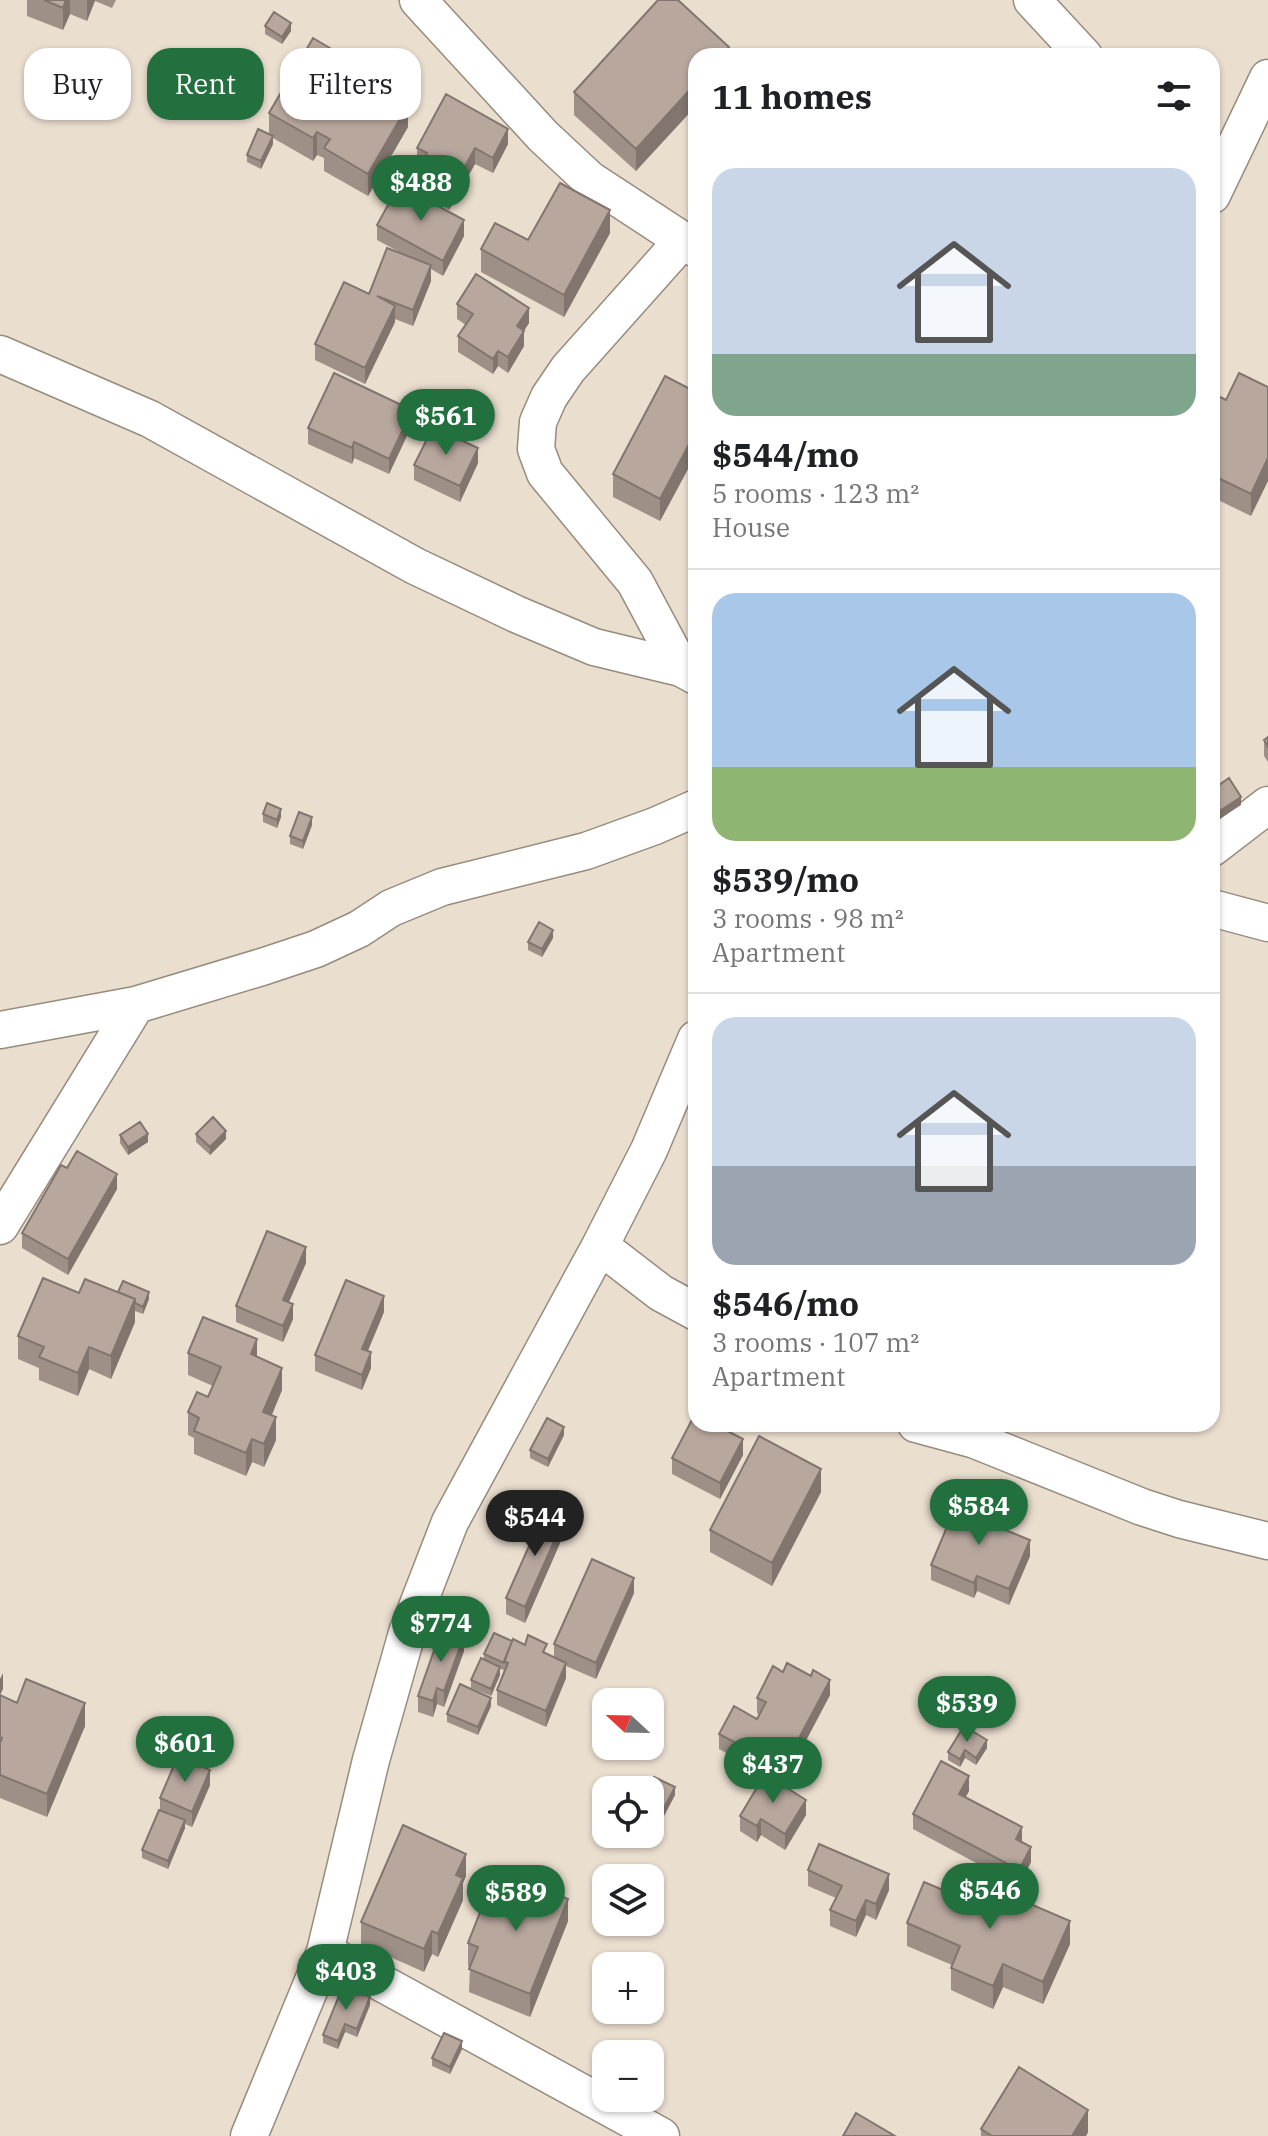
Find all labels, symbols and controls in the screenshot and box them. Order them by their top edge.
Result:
chip: Buy [24,48,131,120]
chip: Rent [147,48,264,120]
chip: Filters [280,48,421,120]
text: 11 homes [712,74,872,118]
icon: filters [1152,74,1196,118]
pin: $488 [374,155,468,223]
text: $488 [390,164,452,198]
icon: home [882,220,1026,364]
pin: $561 [399,389,493,457]
text: $561 [415,398,477,432]
text: $544/mo [712,432,859,476]
text: 5 rooms · 123 m² [712,476,919,510]
text: House [712,510,790,544]
icon: home [882,645,1026,789]
text: $539/mo [712,857,859,901]
text: 3 rooms · 98 m² [712,901,904,935]
text: Apartment [712,935,845,969]
icon: home [882,1069,1026,1213]
text: $546/mo [712,1281,859,1325]
text: 3 rooms · 107 m² [712,1325,919,1359]
text: Apartment [712,1359,845,1393]
pin: $584 [932,1479,1026,1547]
text: $584 [948,1488,1010,1522]
pin: $544 [488,1490,582,1558]
text: $544 [504,1499,566,1533]
pin: $774 [394,1596,488,1664]
text: $774 [410,1605,472,1639]
pin: $539 [920,1676,1014,1744]
text: $539 [936,1685,998,1719]
north arrow [592,1688,664,1760]
map controls [592,1688,664,2112]
pin: $601 [138,1716,232,1784]
text: $601 [154,1725,216,1759]
pin: $437 [726,1737,820,1805]
text: $437 [742,1746,804,1780]
button: locate [592,1776,664,1848]
pin: $546 [943,1863,1037,1931]
button: layers [592,1864,664,1936]
pin: $589 [469,1865,563,1933]
text: $546 [959,1872,1021,1906]
text: $589 [485,1874,547,1908]
pin: $403 [299,1944,393,2012]
button: + [592,1952,664,2024]
text: $403 [315,1953,377,1987]
button: − [592,2040,664,2112]

